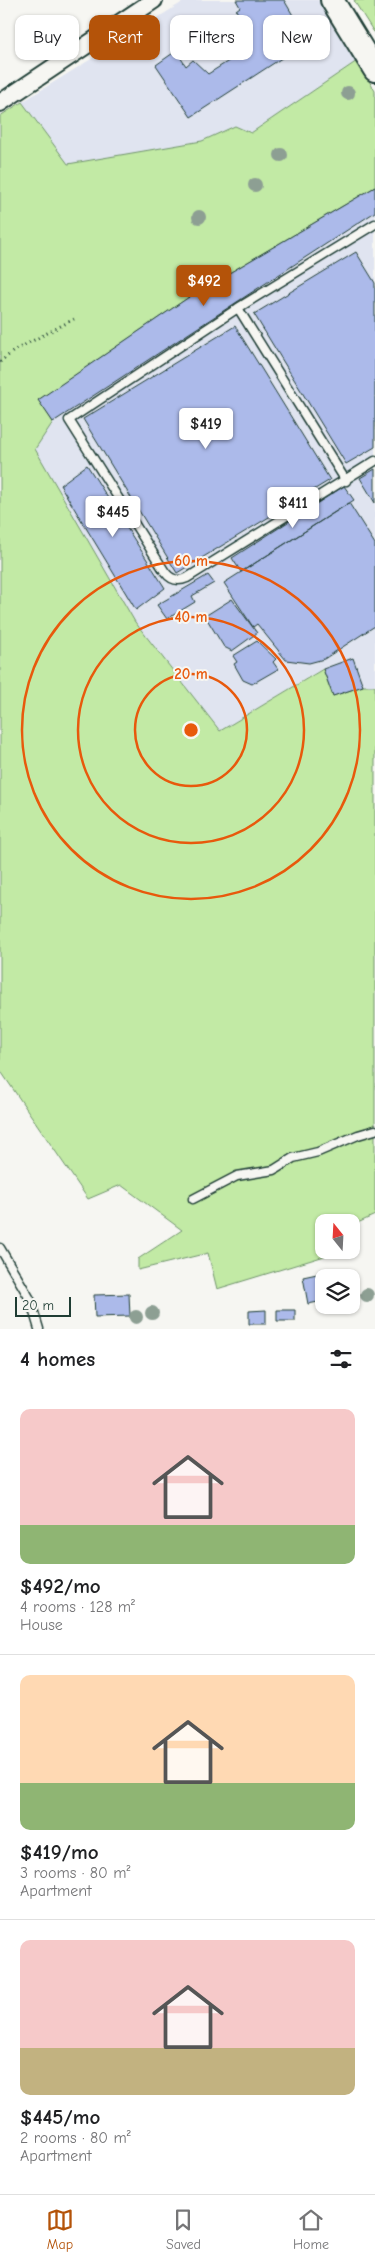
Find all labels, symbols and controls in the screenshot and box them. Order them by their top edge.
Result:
chip: Buy [15,15,79,60]
chip: Rent [89,15,160,60]
chip: Filters [170,15,253,60]
chip: New [263,15,330,60]
pin: $492 [174,264,234,307]
text: $492 [187,272,221,290]
pin: $419 [176,408,236,450]
text: $419 [190,415,222,433]
pin: $411 [263,486,323,529]
text: $411 [278,494,308,512]
pin: $445 [83,496,143,538]
text: $445 [96,503,130,521]
text: 60 m [174,552,208,570]
text: 40 m [175,608,208,626]
text: 20 m [174,665,208,683]
centre of rings [182,721,200,739]
north arrow [315,1214,360,1259]
map controls [315,1214,360,1314]
button: layers [315,1269,360,1314]
scale bar [15,1294,71,1317]
text: 20 m [22,1297,54,1314]
icon: filters [327,1345,355,1373]
text: 4 homes [20,1347,95,1371]
icon: home [143,1442,233,1532]
text: $492/mo [20,1574,101,1598]
text: 4 rooms · 128 m² [20,1598,135,1616]
text: House [20,1616,63,1634]
icon: home [143,1707,233,1797]
text: $419/mo [20,1840,99,1864]
text: 3 rooms · 80 m² [20,1864,130,1882]
text: Apartment [20,1882,92,1900]
icon: home [143,1972,233,2062]
text: $445/mo [20,2105,100,2129]
text: 2 rooms · 80 m² [20,2129,131,2147]
text: Apartment [20,2147,92,2165]
tab: Map [46,2206,74,2253]
tab: Saved [166,2206,201,2253]
tab: Home [293,2206,329,2253]

